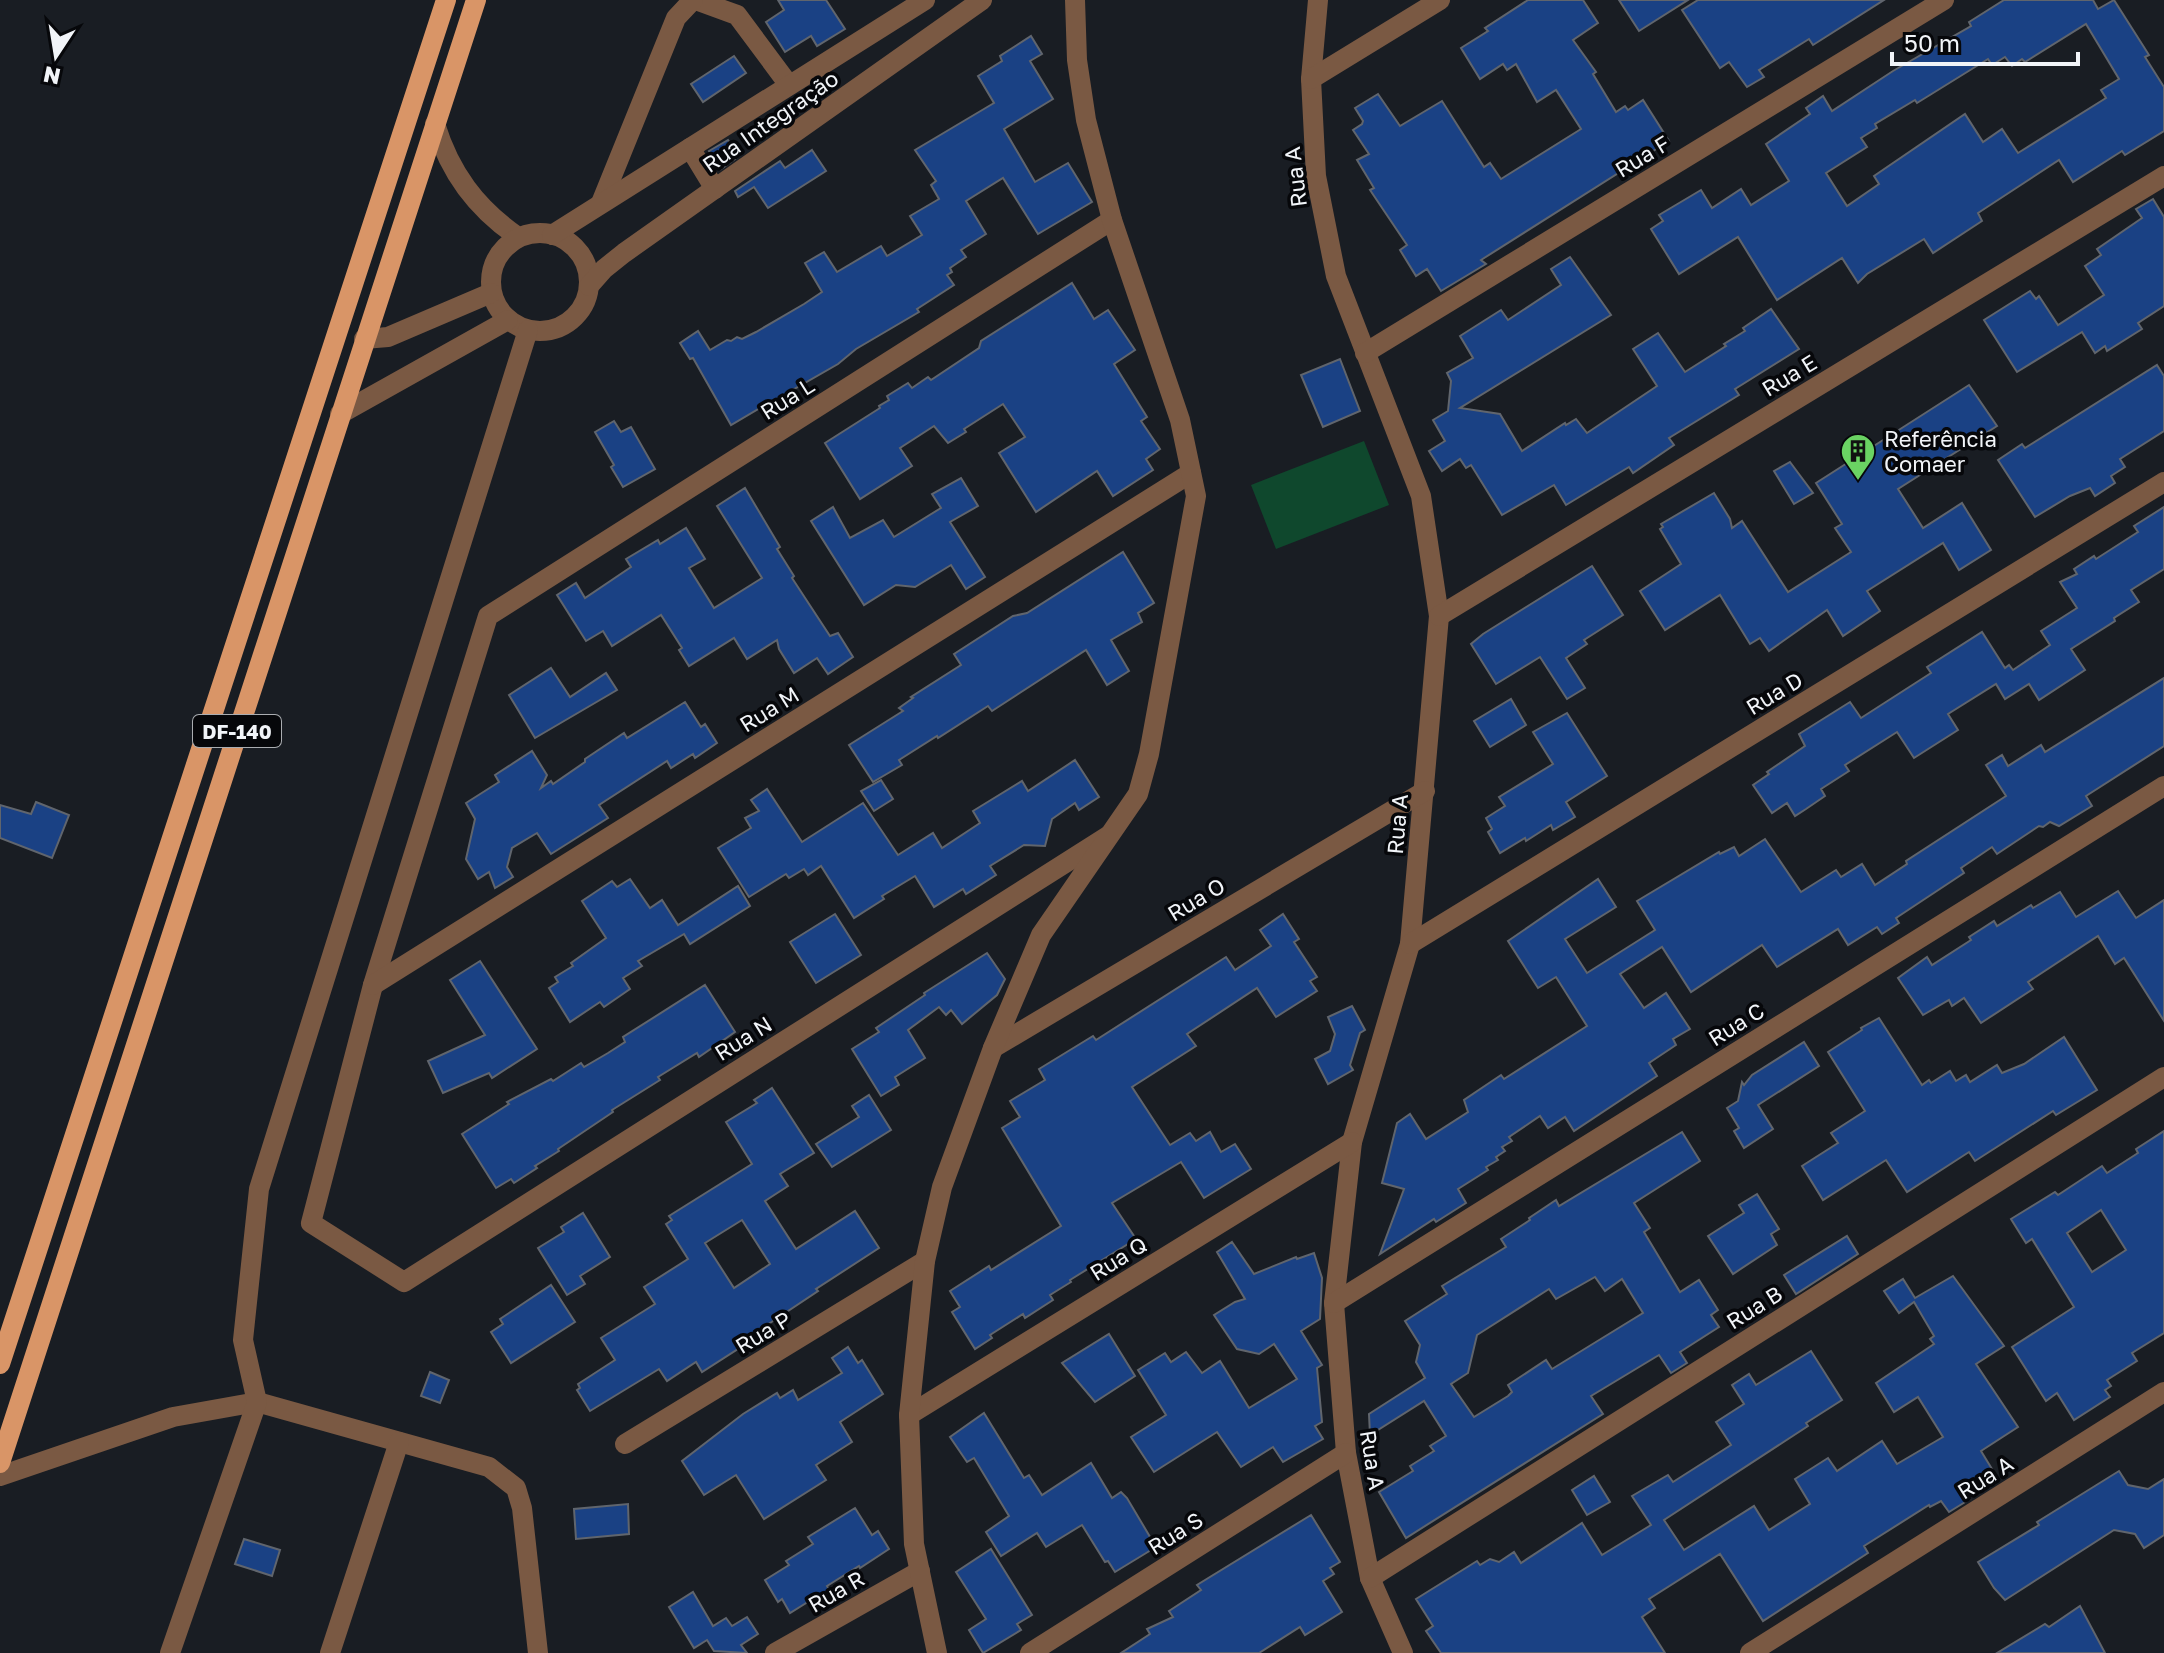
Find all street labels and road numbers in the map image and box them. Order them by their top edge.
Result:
street label: Rua Integração [697,64,843,178]
street label: Rua F [1610,129,1674,183]
street label: Rua A [1278,145,1312,209]
street label: Rua E [1757,348,1821,402]
street label: Rua L [755,371,819,425]
street label: Rua D [1741,666,1807,720]
street label: Rua M [734,680,804,738]
road number: DF-140 [193,715,281,747]
street label: Rua A [1381,792,1413,855]
street label: Rua O [1162,871,1230,927]
street label: Rua C [1703,996,1769,1052]
street label: Rua N [709,1010,777,1066]
street label: Rua Q [1085,1230,1151,1286]
street label: Rua B [1721,1280,1787,1334]
street label: Rua P [730,1305,796,1359]
street label: Rua A [1355,1428,1391,1492]
street label: Rua A [1952,1449,2018,1504]
street label: Rua S [1142,1506,1208,1560]
street label: Rua R [803,1564,869,1618]

